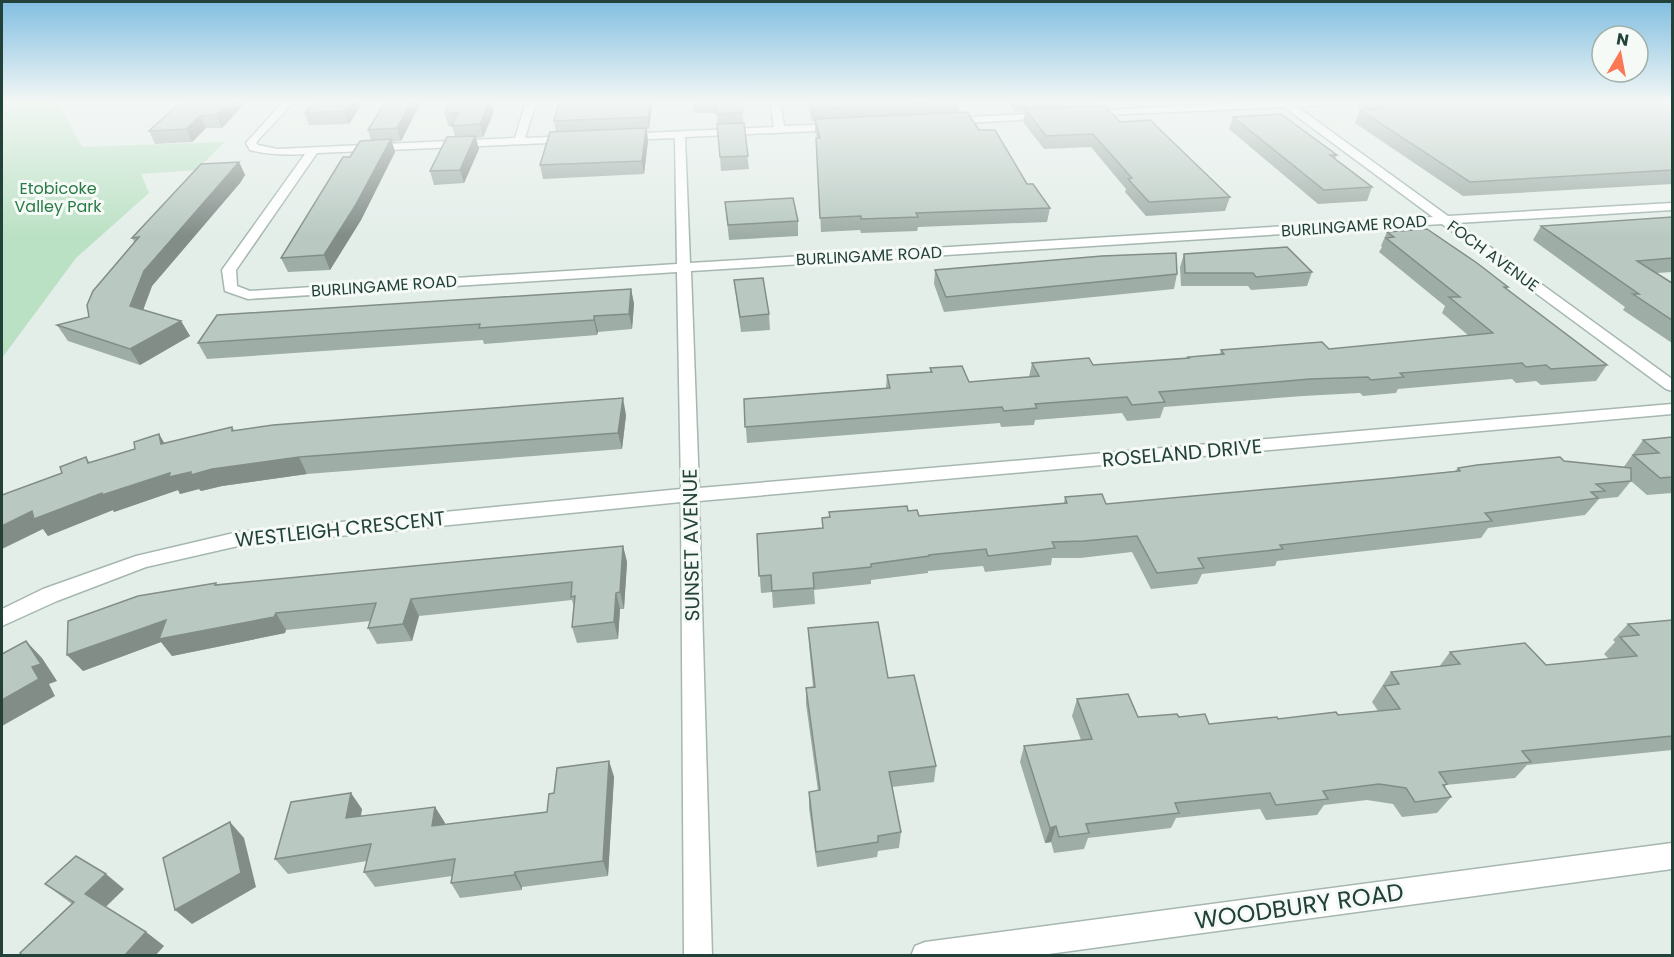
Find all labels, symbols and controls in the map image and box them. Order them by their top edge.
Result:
north arrow [1590,24,1650,84]
text: N [1615,27,1630,52]
park label: Etobicoke Valley Park [15,177,102,218]
street label: BURLINGAME ROAD [1280,209,1428,243]
street label: FOCH AVENUE [1442,215,1544,297]
street label: BURLINGAME ROAD [795,241,943,271]
street label: BURLINGAME ROAD [310,269,458,303]
street label: ROSELAND DRIVE [1101,432,1263,474]
street label: SUNSET AVENUE [676,468,706,622]
street label: WESTLEIGH CRESCENT [234,504,447,554]
street label: WOODBURY ROAD [1192,875,1406,937]

